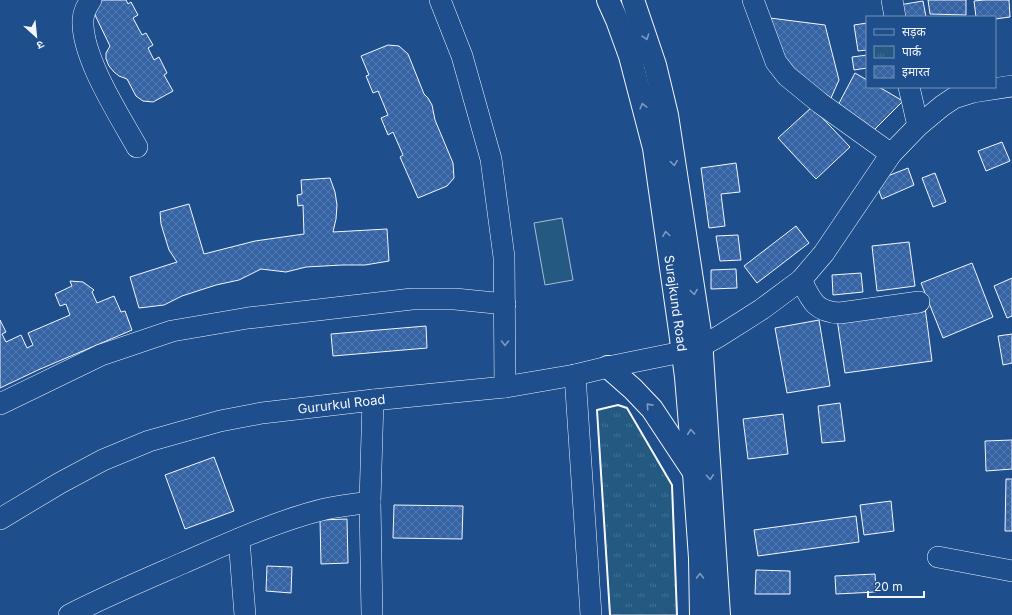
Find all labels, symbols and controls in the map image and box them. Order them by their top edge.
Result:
north arrow [16,16,56,56]
legend [866,16,996,88]
text: सड़क [902,24,927,39]
one-way arrow [641,33,649,40]
text: उ [34,37,47,53]
text: पार्क [902,44,922,59]
text: इमारत [902,64,931,79]
one-way arrow [639,103,648,110]
one-way arrow [669,160,678,166]
one-way arrow [662,231,671,237]
street label: Surajkund Road [661,254,691,352]
one-way arrow [689,289,698,295]
one-way arrow [501,340,509,346]
street label: Gururkul Road [297,391,386,417]
one-way arrow [647,403,654,411]
one-way arrow [686,429,695,435]
one-way arrow [706,474,715,480]
one-way arrow [696,573,704,579]
scale bar [868,573,924,599]
text: 20 m [874,579,903,594]

